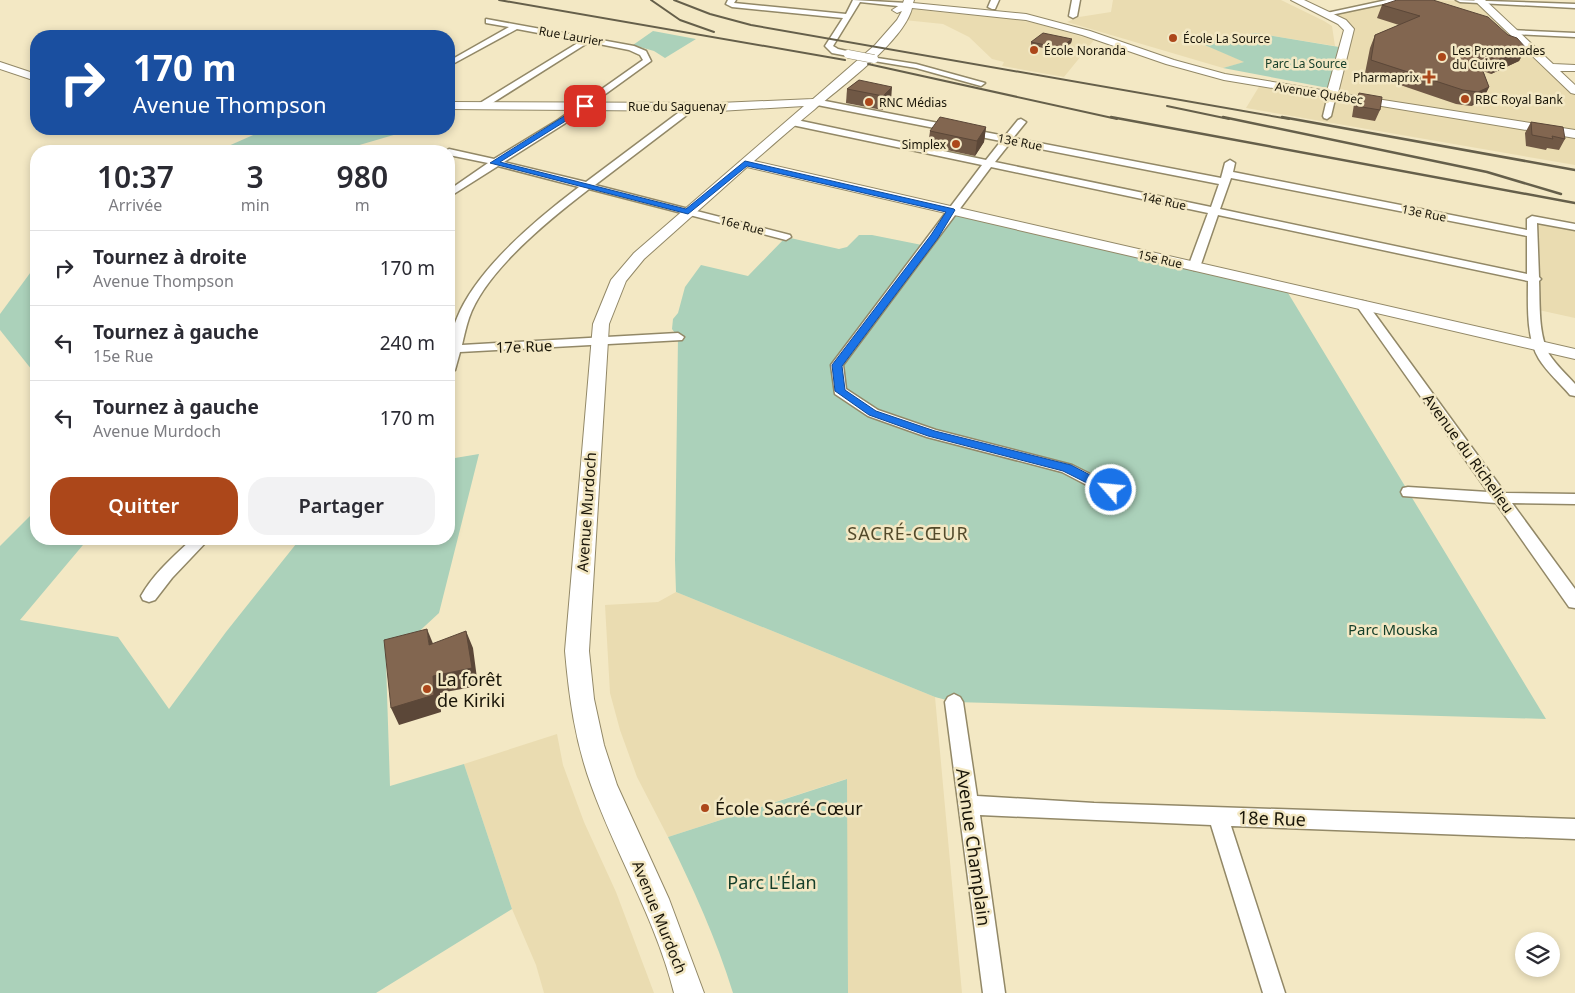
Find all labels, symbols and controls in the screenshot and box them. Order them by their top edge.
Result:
street label: Rue Laurier [538,22,605,50]
place label: École La Source [1183,30,1271,47]
marker: École La Source [1167,32,1179,44]
place label: École Noranda [1044,42,1126,59]
place label: Les Promenades du Cuivre [1452,42,1545,73]
text: 170 m [133,44,236,91]
marker: École Noranda [1028,44,1040,56]
icon: right [50,50,115,115]
marker: Les Promenades du Cuivre [1436,51,1448,63]
park label: Parc La Source [1265,55,1347,72]
place label: Pharmaprix [1353,69,1420,86]
marker: Pharmaprix [1423,71,1435,83]
street label: Avenue Québec [1274,78,1364,108]
pin [564,85,606,127]
text: Avenue Thompson [133,89,327,119]
place label: RBC Royal Bank [1475,91,1563,108]
icon: arrive [571,92,599,120]
marker: RBC Royal Bank [1459,93,1471,105]
place label: RNC Médias [879,94,947,111]
marker: RNC Médias [863,96,875,108]
street label: Rue du Saguenay [628,98,727,115]
street label: 13e Rue [996,129,1044,155]
place label: Simplex [902,136,947,153]
marker: Simplex [950,138,962,150]
text: 10:37 [97,156,174,197]
text: 3 [247,156,264,197]
text: 980 [337,156,388,197]
street label: 14e Rue [1140,188,1188,214]
text: Arrivée [108,194,162,216]
text: min [241,194,270,216]
text: m [355,194,370,216]
street label: 13e Rue [1400,200,1448,226]
street label: 16e Rue [718,211,766,239]
text: Tournez à droite [93,244,247,270]
street label: 15e Rue [1136,246,1184,272]
icon: right [50,254,78,282]
text: 170 m [380,255,435,281]
text: Avenue Thompson [93,270,234,292]
text: Tournez à gauche [93,319,259,345]
icon: left [50,329,78,357]
text: 240 m [380,330,435,356]
street label: 17e Rue [495,335,553,357]
text: 15e Rue [93,345,153,367]
street label: Avenue du Richelieu [1419,389,1519,517]
text: Tournez à gauche [93,394,259,420]
icon: left [50,404,78,432]
text: 170 m [380,405,435,431]
text: Avenue Murdoch [93,420,221,442]
street label: Avenue Murdoch [572,451,600,573]
position arrow [1084,463,1136,515]
button: Quitter [50,477,238,535]
button: Partager [248,477,435,535]
district label: SACRÉ-CŒUR [847,521,969,545]
park label: Parc Mouska [1348,619,1438,639]
place label: La forêt de Kiriki [437,667,505,712]
marker: La forêt de Kiriki [421,683,433,695]
street label: Avenue Champlain [951,767,997,927]
place label: École Sacré-Cœur [715,796,863,820]
marker: École Sacré-Cœur [699,802,711,814]
street label: 18e Rue [1238,805,1306,831]
street label: Avenue Murdoch [628,858,692,976]
park label: Parc L'Élan [727,870,817,894]
map controls [1515,932,1560,977]
button: layers [1515,932,1560,977]

